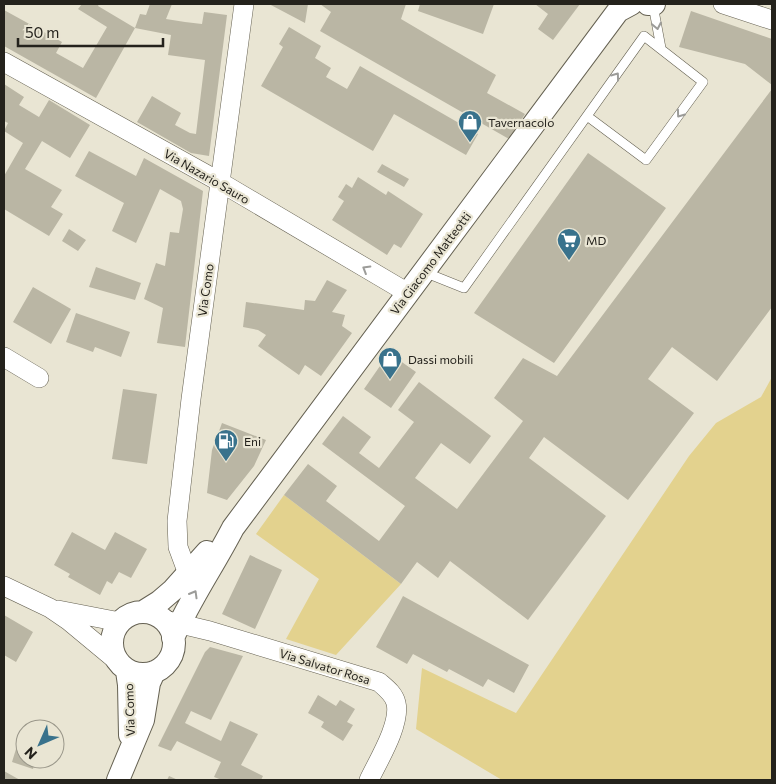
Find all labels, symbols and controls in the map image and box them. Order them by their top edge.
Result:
scale bar [18,15,162,47]
one-way arrow [651,22,662,31]
text: 50 m [25,23,59,41]
one-way arrow [610,72,619,82]
one-way arrow [677,108,686,117]
shop icon: Tavernacolo [457,109,483,143]
place label: Tavernacolo [488,115,554,129]
street label: Via Nazario Sauro [162,146,252,206]
street label: Via Giacomo Matteotti [387,209,473,317]
supermarket icon: MD [556,227,582,261]
place label: MD [586,233,606,247]
street label: Via Como [194,263,216,317]
one-way arrow [362,265,371,275]
shop icon: Dassi mobili [377,346,403,380]
place label: Dassi mobili [408,352,473,366]
fuel station icon: Eni [213,428,239,462]
place label: Eni [244,434,261,448]
one-way arrow [188,590,198,599]
street label: Via Salvator Rosa [278,646,372,686]
street label: Via Como [121,683,137,737]
north arrow [15,719,65,769]
text: N [21,744,40,763]

